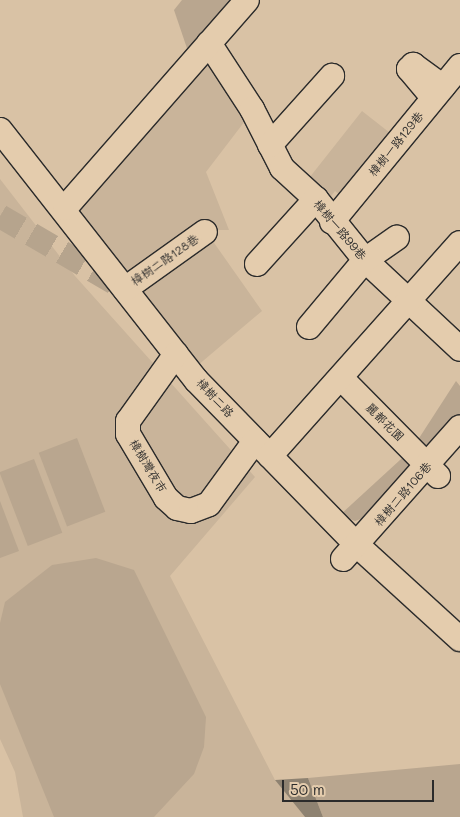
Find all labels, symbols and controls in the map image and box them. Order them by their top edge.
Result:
street label: 樟樹一路129巷 [366,109,426,179]
street label: 樟樹一路99巷 [311,197,369,263]
street label: 樟樹二路128巷 [128,231,202,289]
street label: 樟樹二路 [193,376,237,420]
street label: 麗都花園 [363,400,407,444]
street label: 樟樹灣夜市 [126,437,170,495]
street label: 樟樹二路106巷 [371,459,435,529]
scale bar [285,770,438,802]
text: 50 m [290,779,325,799]

